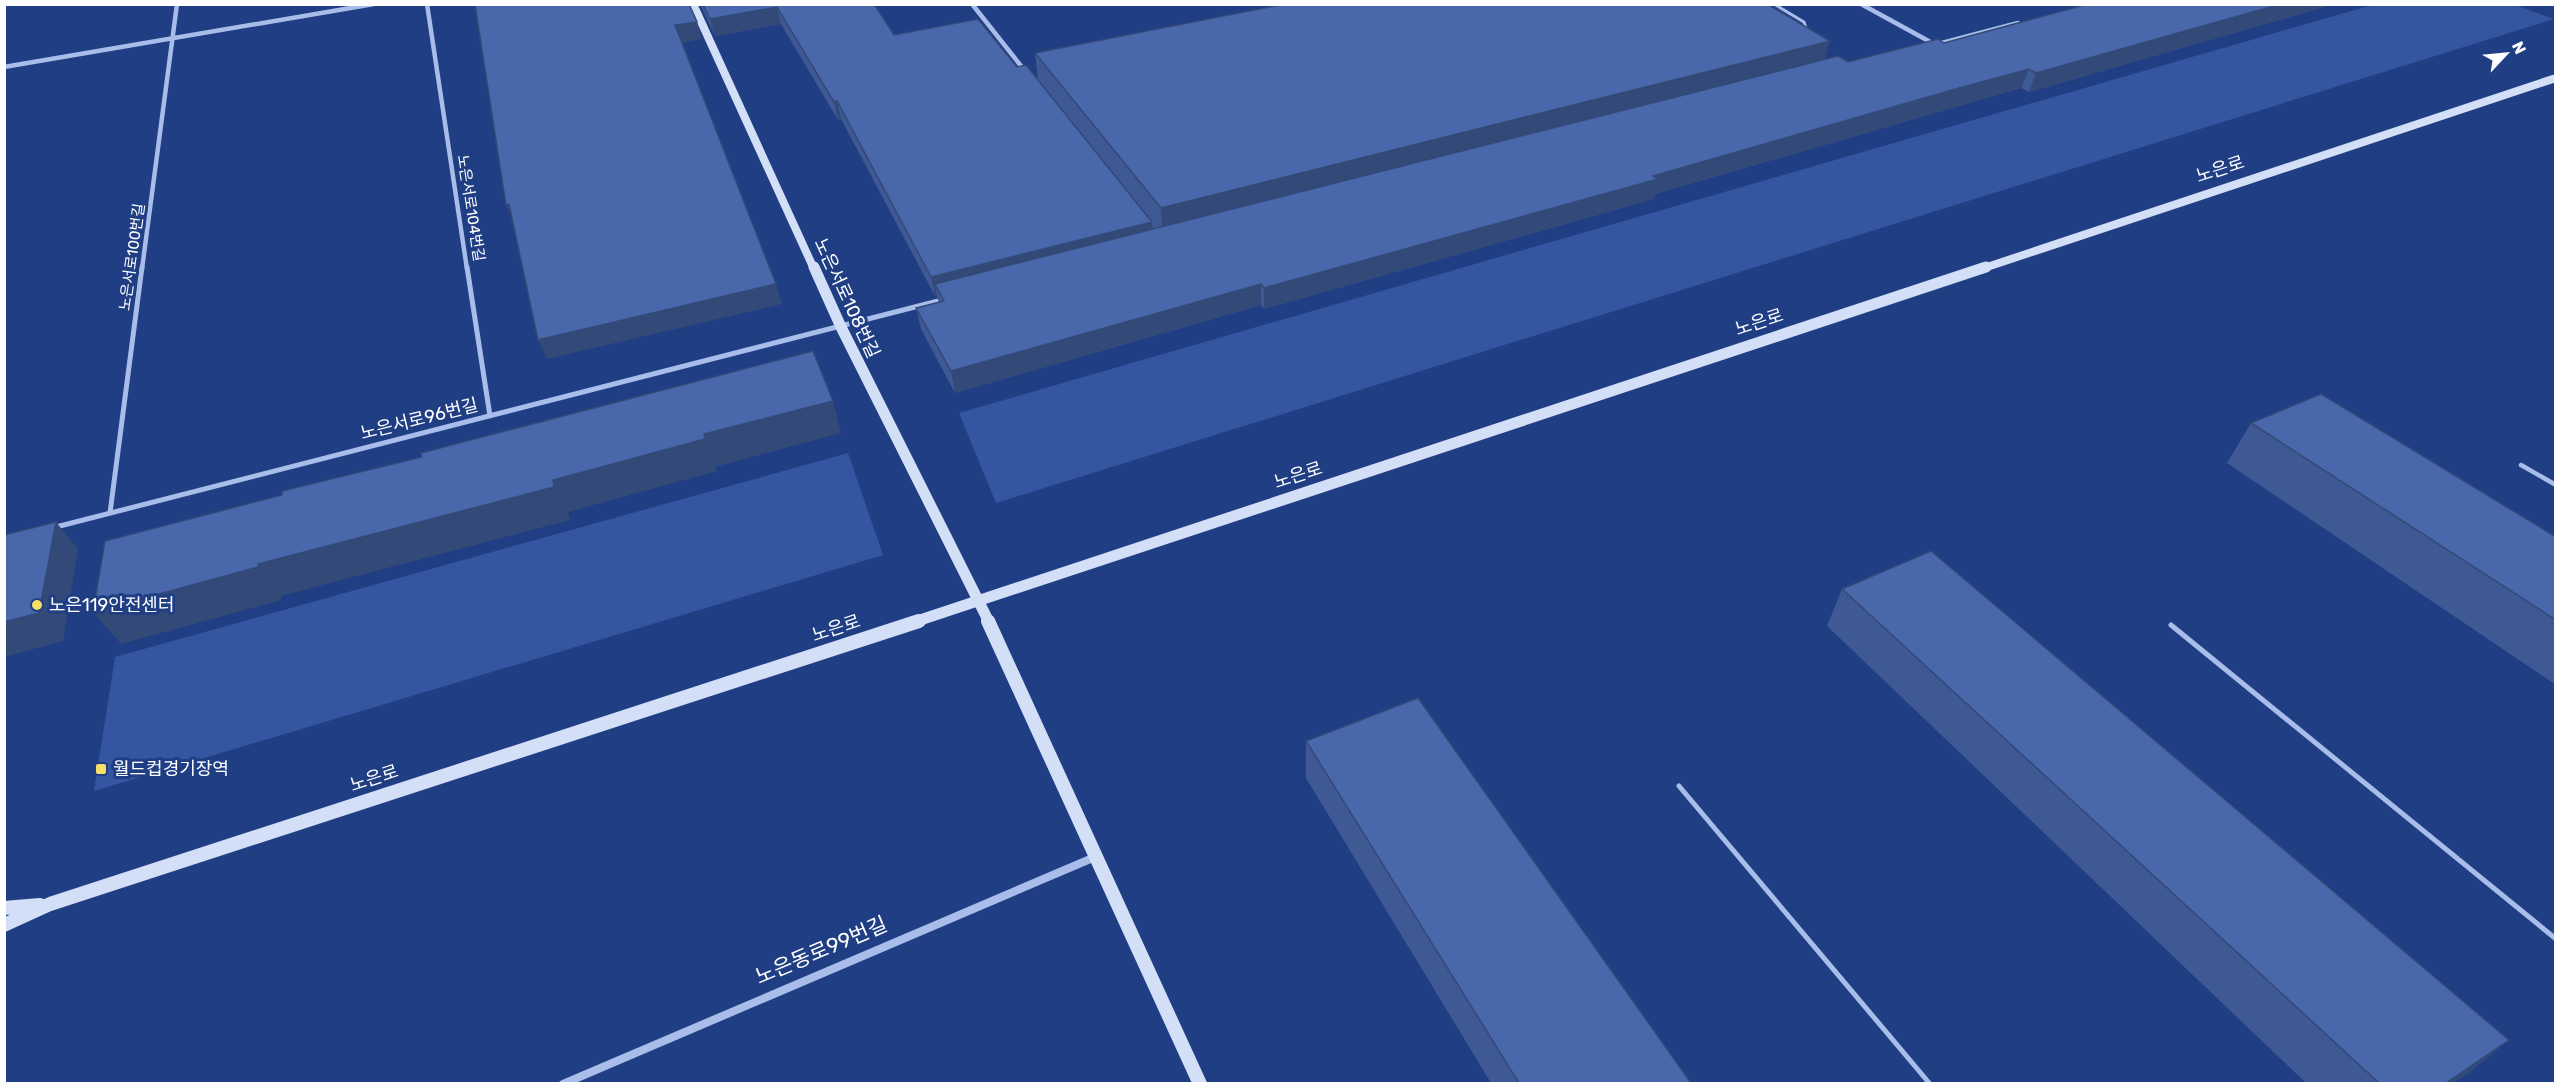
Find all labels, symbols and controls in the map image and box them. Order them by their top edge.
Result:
north arrow [2476,24,2536,84]
text: N [2508,38,2530,57]
street label: 노은로 [2193,151,2247,187]
street label: 노은서로104번길 [454,153,488,263]
street label: 노은서로100번길 [116,202,148,312]
street label: 노은서로108번길 [810,234,884,362]
street label: 노은로 [1732,304,1786,340]
street label: 노은서로96번길 [358,394,480,444]
street label: 노은로 [1271,457,1325,493]
place label: 노은119안전센터 [49,594,174,616]
marker: 노은119안전센터 [30,598,44,612]
street label: 노은로 [809,610,863,646]
place label: 월드컵경기장역 [113,758,229,780]
street label: 노은로 [347,760,401,796]
marker: 월드컵경기장역 [94,762,108,776]
street label: 노은동로99번길 [751,911,891,989]

